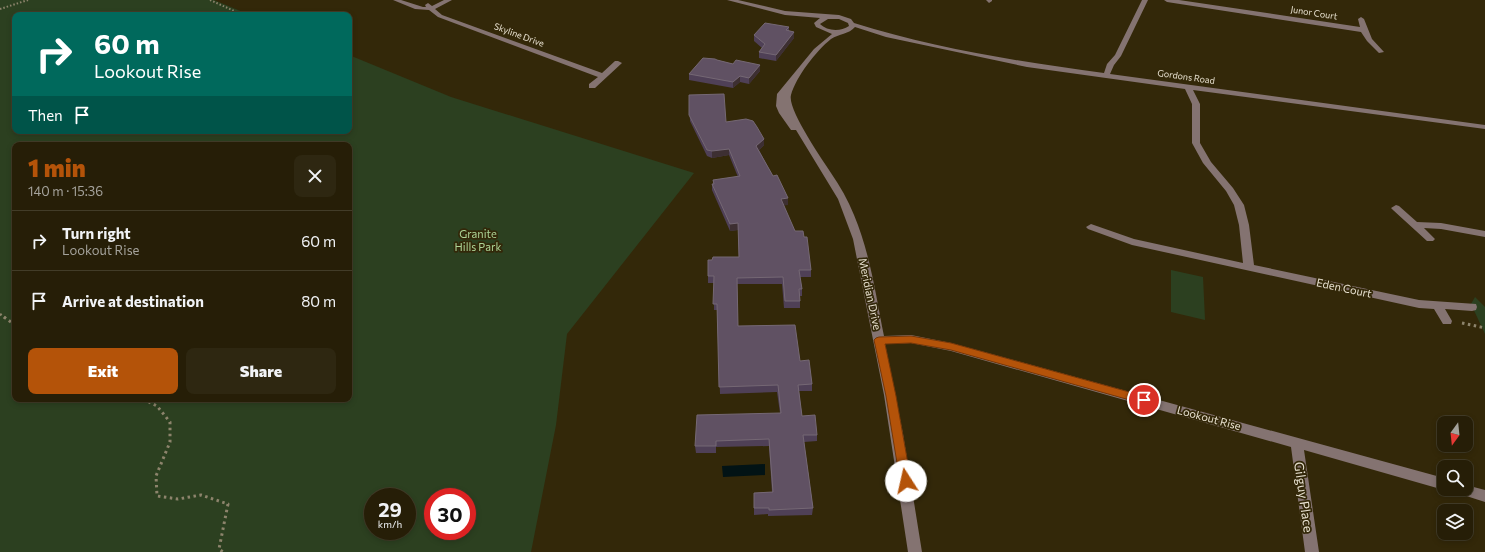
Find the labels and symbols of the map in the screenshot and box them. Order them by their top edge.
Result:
street label: Junor Court [1290,3,1339,22]
street label: Skyline Drive [492,20,546,49]
street label: Gordons Road [1157,67,1216,86]
park label: Granite Hills Park [455,227,501,253]
street label: Meridian Drive [856,257,885,331]
street label: Eden Court [1315,275,1373,300]
pin [1127,383,1161,417]
street label: Lookout Rise [1176,403,1243,432]
north arrow [1437,416,1473,452]
position arrow [885,460,927,502]
street label: Gilguy Place [1291,461,1317,534]
speed limit sign: 30 [424,488,476,540]

